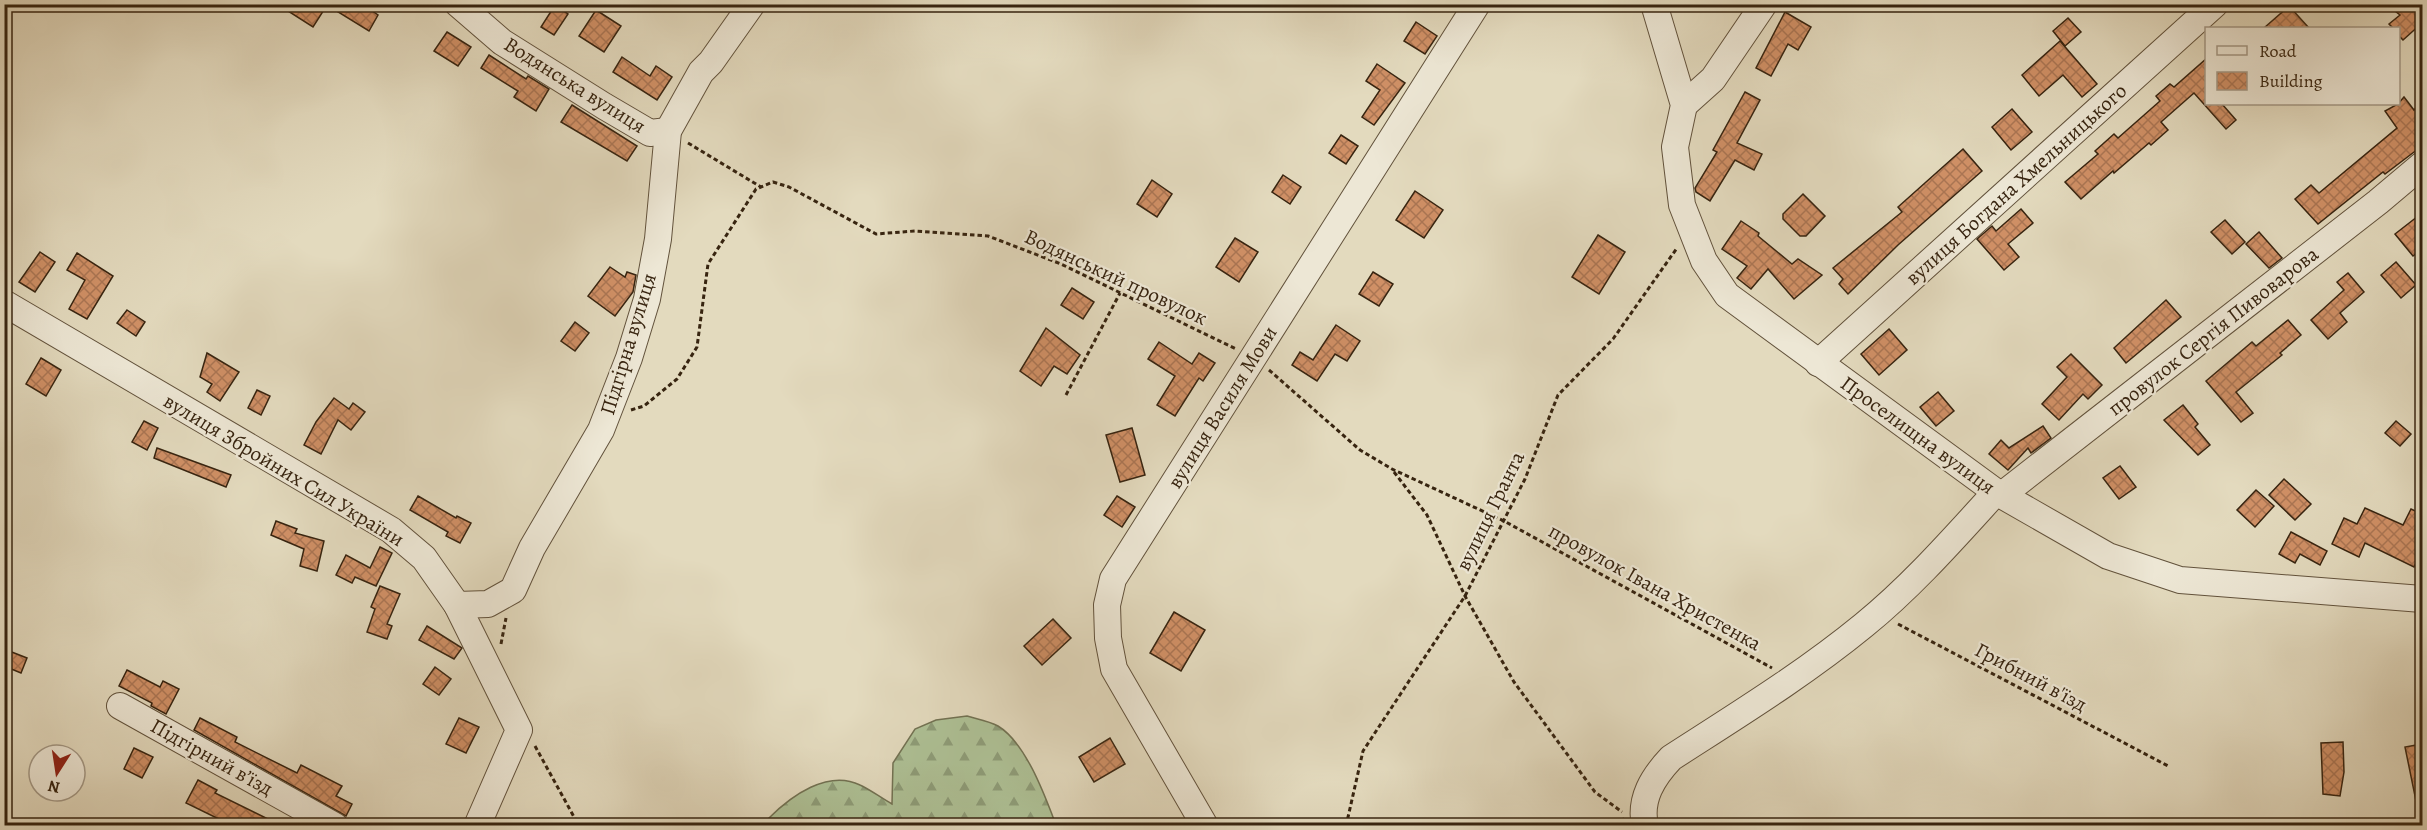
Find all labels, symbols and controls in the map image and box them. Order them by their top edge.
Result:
legend [2205,27,2400,105]
street label: Водянська вулиця [499,30,651,140]
text: Road [2259,39,2297,63]
text: Building [2259,69,2323,93]
street label: вулиця Богдана Хмельницького [1899,77,2133,291]
street label: Водянський провулок [1020,222,1212,332]
street label: провулок Сергія Пивоварова [2102,240,2324,422]
street label: Підгірна вулиця [593,270,663,418]
street label: вулиця Василя Мови [1161,320,1283,494]
street label: Проселищна вулиця [1835,369,2001,501]
street label: вулиця Збройних Сил України [158,387,410,553]
street label: вулиця Гранта [1449,446,1531,575]
street label: провулок Івана Христенка [1544,517,1767,657]
street label: Грибний в'їзд [1970,636,2092,718]
street label: Підгірний в’їзд [146,712,278,802]
north arrow [27,743,87,803]
text: N [46,775,62,799]

